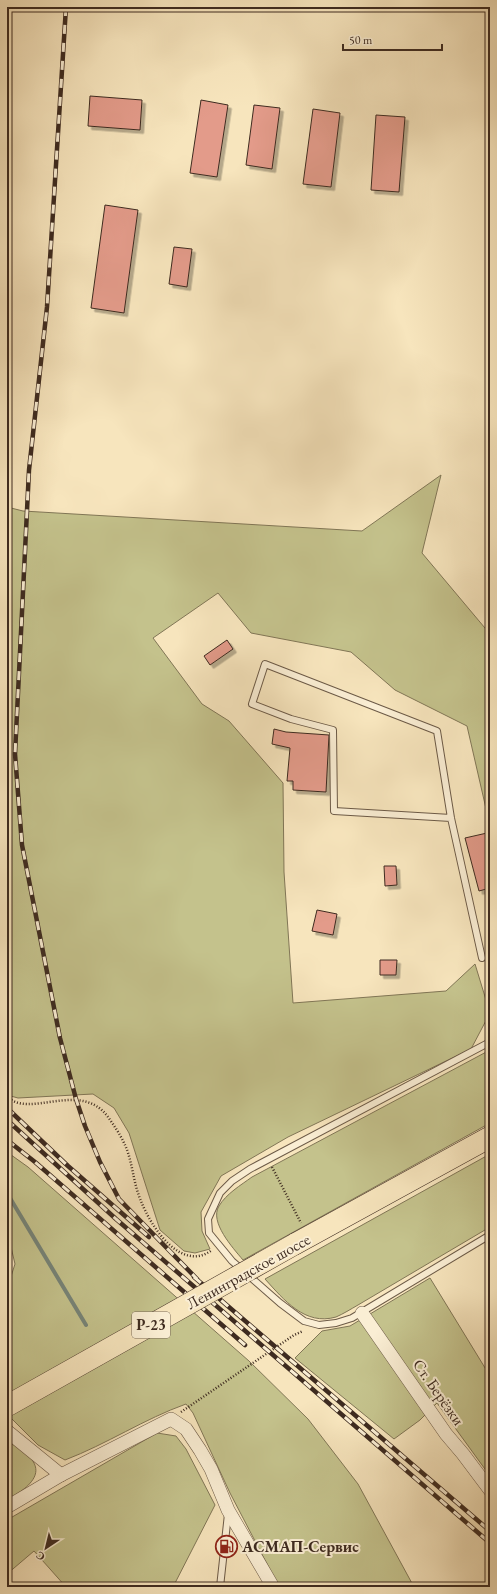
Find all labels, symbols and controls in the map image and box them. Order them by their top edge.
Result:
scale bar [343,26,442,52]
text: 50 m [349,32,373,48]
street label: Ленинградское шоссе [183,1229,314,1314]
road number: Р-23 [132,1312,170,1338]
street label: Ст. Берёзки [408,1355,469,1430]
north arrow [26,1528,66,1568]
fuel station icon: АСМАП-Сервис [213,1533,239,1559]
place label: АСМАП-Сервис [241,1536,359,1557]
text: С [33,1548,47,1564]

